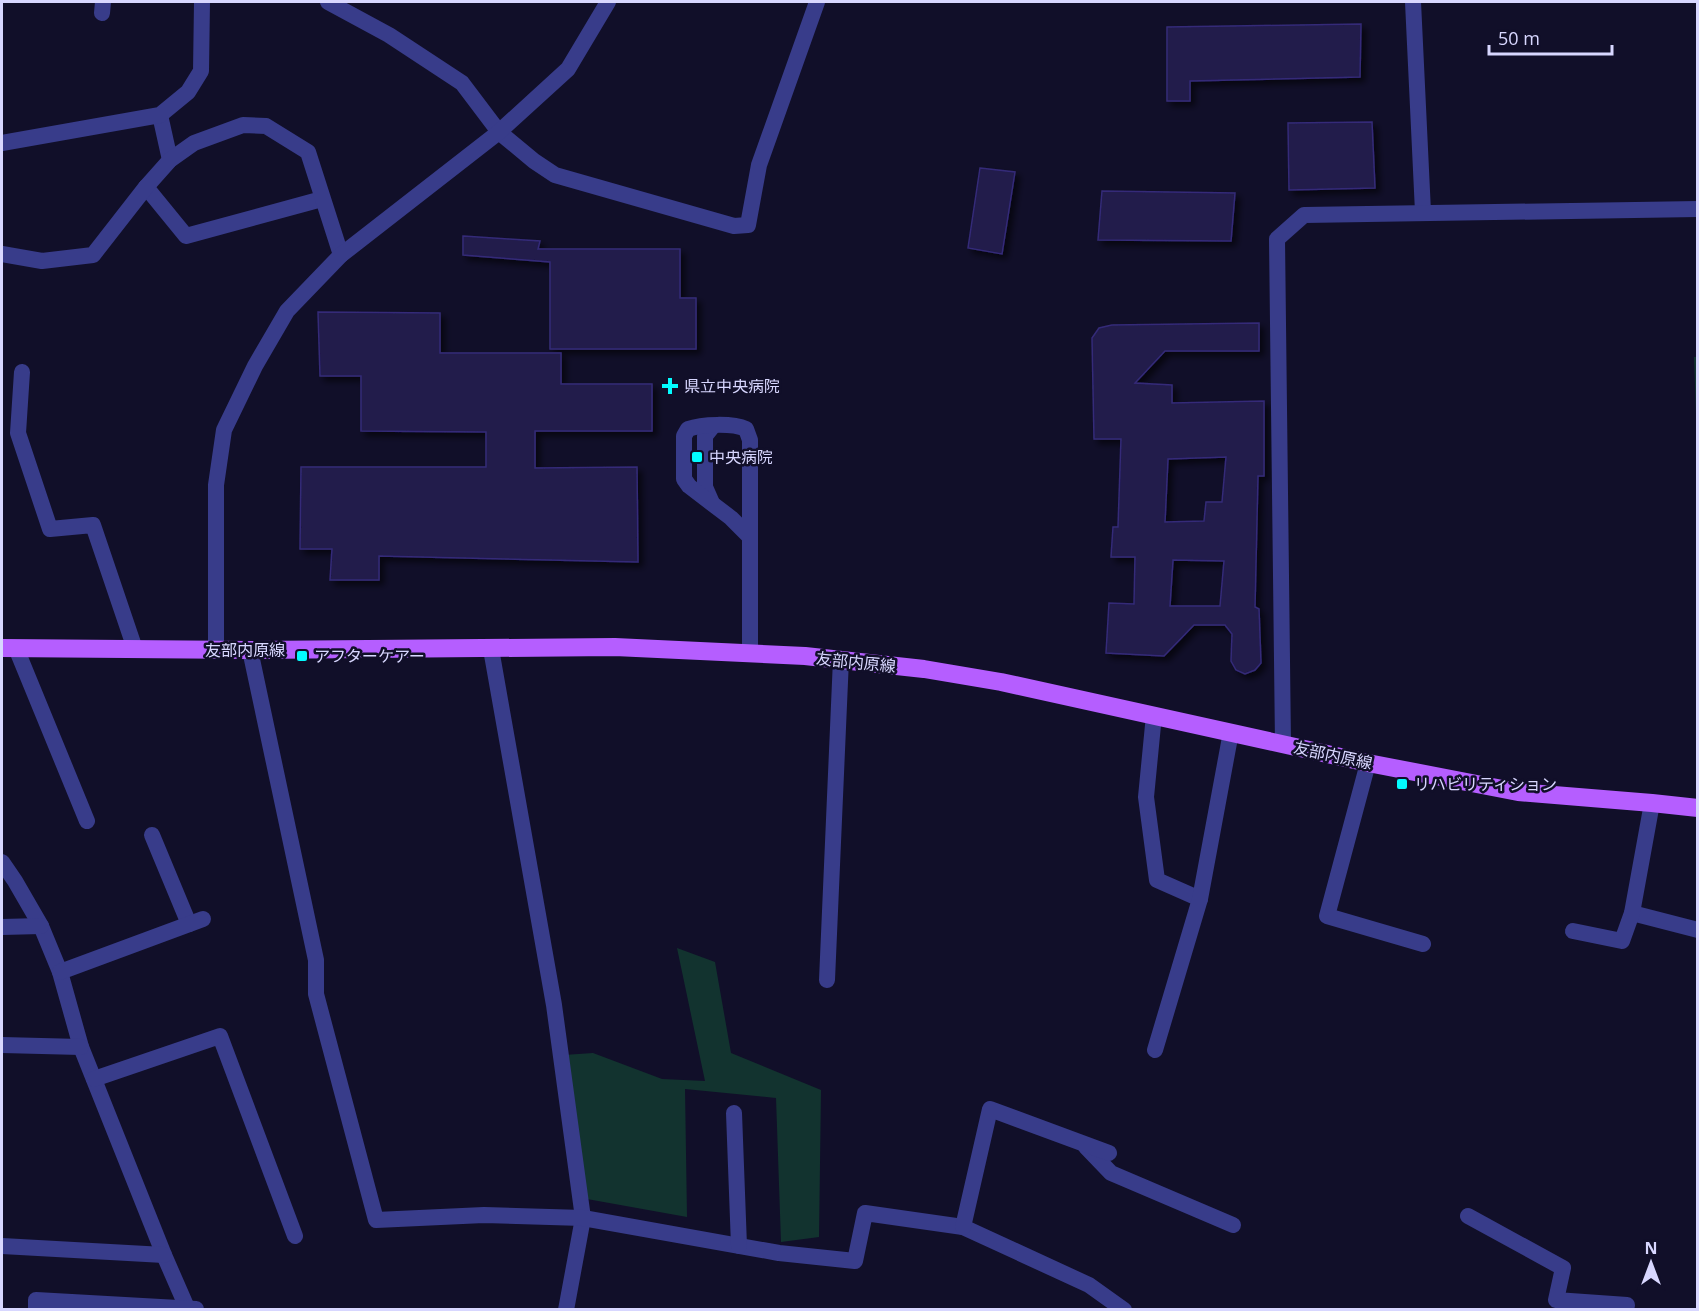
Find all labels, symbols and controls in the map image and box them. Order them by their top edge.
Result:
scale bar [1489,18,1612,56]
text: 50 m [1498,26,1540,50]
place label: 県立中央病院 [684,375,780,397]
marker: 県立中央病院 [661,377,679,395]
place label: 中央病院 [709,446,773,468]
marker: 中央病院 [690,450,704,464]
street label: 友部内原線 [205,639,285,661]
place label: アフターケアー [314,645,425,667]
street label: 友部内原線 [815,647,897,677]
marker: アフターケアー [295,649,309,663]
street label: 友部内原線 [1292,736,1374,774]
place label: リハビリティション [1414,773,1557,795]
marker: リハビリティション [1395,777,1409,791]
north arrow [1621,1233,1681,1293]
text: N [1644,1237,1658,1259]

